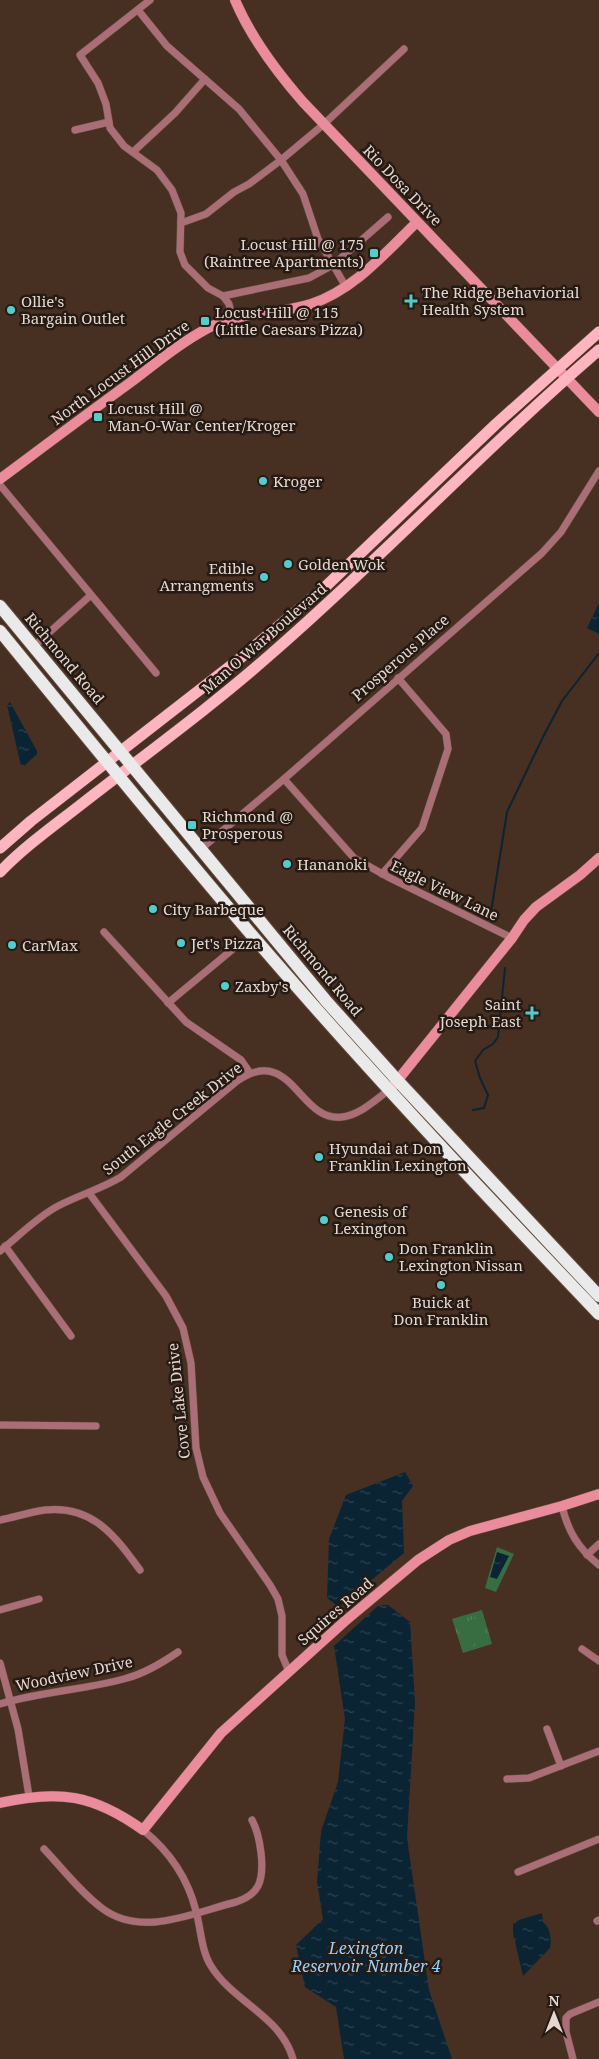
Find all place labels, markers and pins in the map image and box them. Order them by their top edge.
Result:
place label: Locust Hill @ 175 (Raintree Apartments) [204,234,364,271]
marker: Locust Hill @ 175 (Raintree Apartments) [368,247,380,259]
place label: The Ridge Behaviorial Health System [422,282,580,319]
place label: Ollie's Bargain Outlet [21,291,125,328]
marker: The Ridge Behaviorial Health System [404,294,418,308]
place label: Locust Hill @ 115 (Little Caesars Pizza) [215,302,363,339]
marker: Ollie's Bargain Outlet [5,304,17,316]
marker: Locust Hill @ 115 (Little Caesars Pizza) [199,315,211,327]
place label: Locust Hill @ Man-O-War Center/Kroger [108,398,296,435]
marker: Locust Hill @ Man-O-War Center/Kroger [92,411,104,423]
place label: Kroger [273,471,322,491]
marker: Kroger [257,475,269,487]
place label: Golden Wok [298,554,385,574]
place label: Edible Arrangments [159,558,254,595]
marker: Golden Wok [282,558,294,570]
marker: Edible Arrangments [258,571,270,583]
place label: Richmond @ Prosperous [202,806,293,843]
marker: Richmond @ Prosperous [186,819,198,831]
place label: Hananoki [297,854,368,874]
marker: Hananoki [281,858,293,870]
place label: City Barbeque [163,899,264,919]
marker: City Barbeque [147,903,159,915]
place label: Jet's Pizza [190,933,261,953]
place label: CarMax [22,935,78,955]
marker: Jet's Pizza [175,937,187,949]
marker: CarMax [6,939,18,951]
place label: Zaxby's [235,976,289,996]
marker: Zaxby's [219,980,231,992]
place label: Saint Joseph East [439,994,521,1031]
marker: Saint Joseph East [525,1006,539,1020]
place label: Hyundai at Don Franklin Lexington [329,1138,467,1175]
marker: Hyundai at Don Franklin Lexington [313,1151,325,1163]
place label: Genesis of Lexington [334,1201,408,1238]
marker: Genesis of Lexington [318,1214,330,1226]
place label: Don Franklin Lexington Nissan [399,1238,523,1275]
marker: Don Franklin Lexington Nissan [383,1251,395,1263]
marker: Buick at Don Franklin [435,1279,447,1291]
place label: Buick at Don Franklin [394,1292,489,1329]

